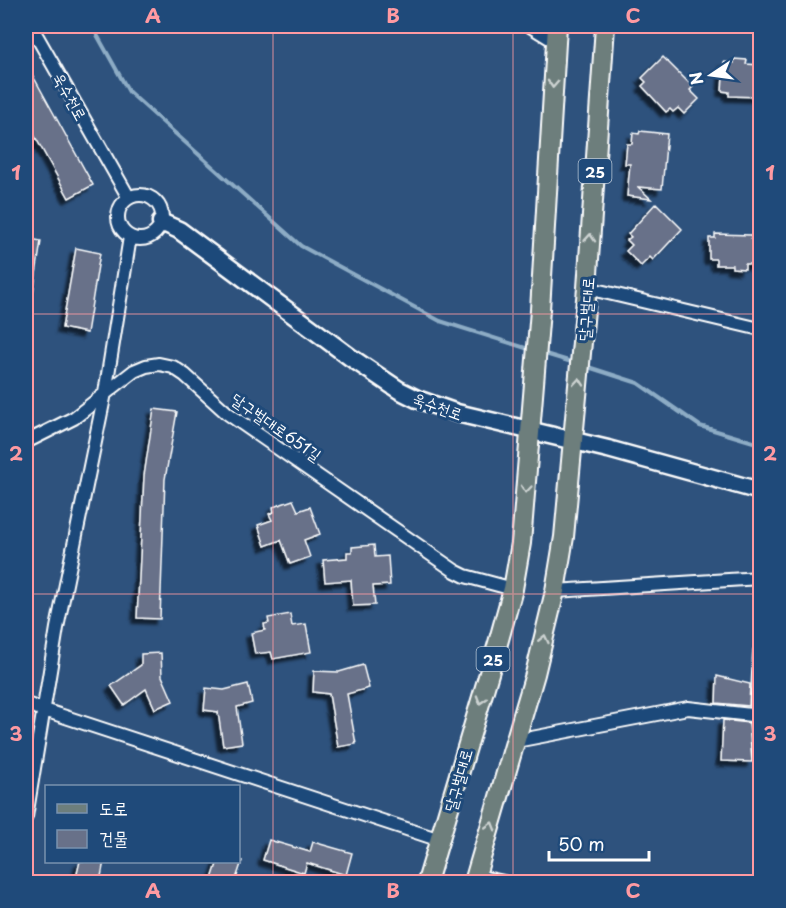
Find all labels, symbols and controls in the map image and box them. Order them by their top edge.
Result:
text: A [145,0,161,30]
text: B [386,0,400,30]
text: C [625,0,641,30]
north arrow [681,45,741,105]
street label: 욱수천로 [48,68,94,124]
text: N [682,70,709,87]
one-way arrow [547,79,560,88]
text: 1 [11,157,21,187]
text: 1 [765,157,775,187]
road number: 25 [578,159,612,183]
one-way arrow [583,234,596,243]
street label: 달구벌대로 [571,276,599,342]
one-way arrow [572,378,585,387]
street label: 욱수천로 [410,385,466,425]
street label: 달구벌대로651길 [227,386,327,466]
text: 2 [9,438,23,468]
text: 2 [763,438,777,468]
one-way arrow [520,485,533,494]
one-way arrow [536,634,549,644]
road number: 25 [476,647,510,671]
one-way arrow [476,694,488,705]
text: 3 [9,718,23,748]
text: 3 [763,718,777,748]
street label: 달구벌대로 [437,746,477,814]
legend [45,785,240,863]
text: 도로 [99,794,128,821]
one-way arrow [484,821,496,832]
text: 건물 [99,824,128,851]
scale bar [549,824,650,862]
text: 50 m [558,830,605,857]
text: A [145,875,161,905]
text: B [386,875,400,905]
text: C [625,875,641,905]

